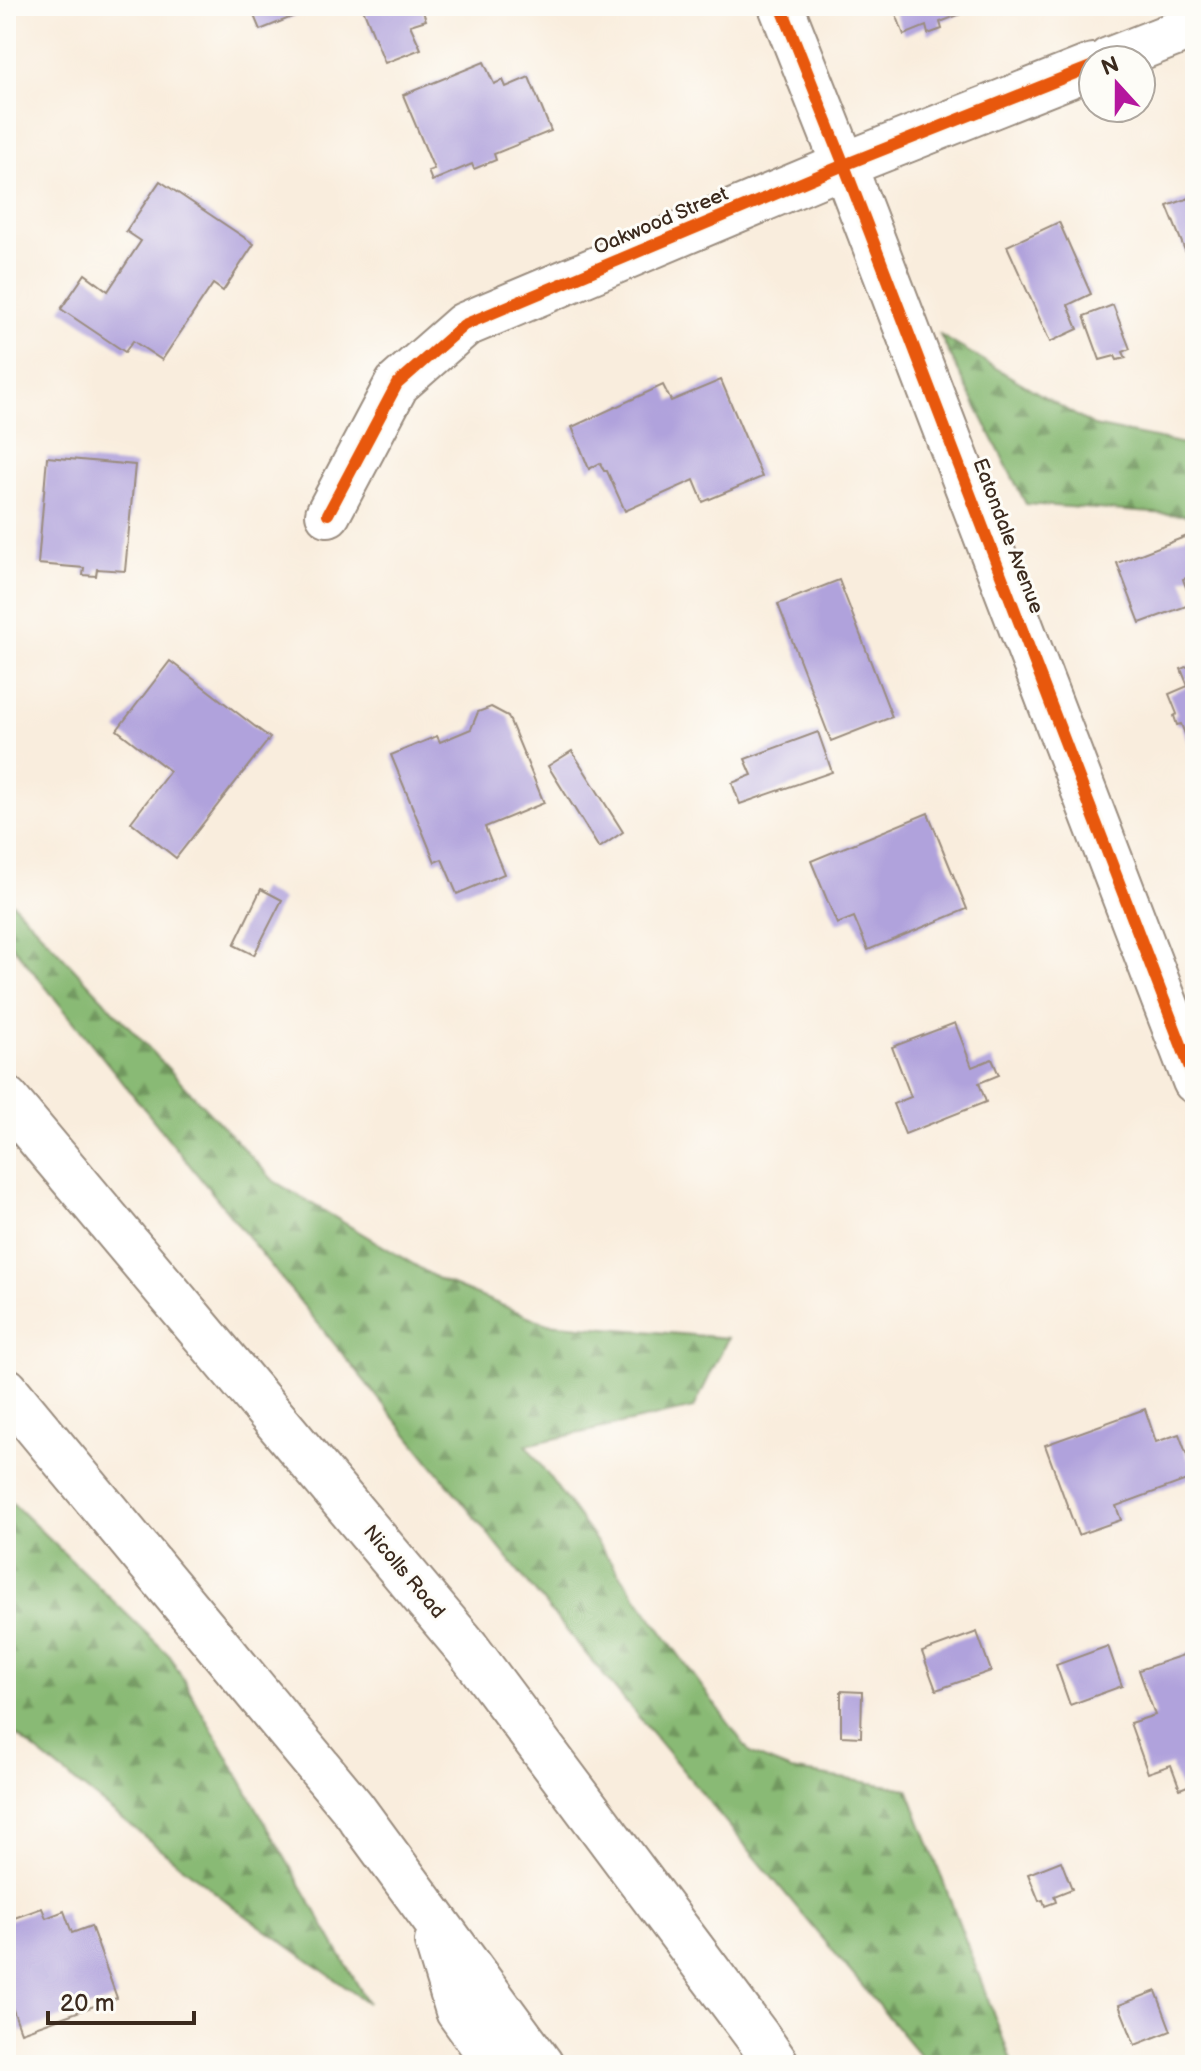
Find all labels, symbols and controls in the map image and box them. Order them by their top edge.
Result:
north arrow [1077,44,1157,124]
text: N [1098,51,1123,82]
street label: Oakwood Street [590,182,732,260]
street label: Eatondale Avenue [967,455,1049,617]
street label: Nicolls Road [358,1521,450,1623]
scale bar [48,1975,194,2025]
text: 20 m [60,1989,115,2018]

